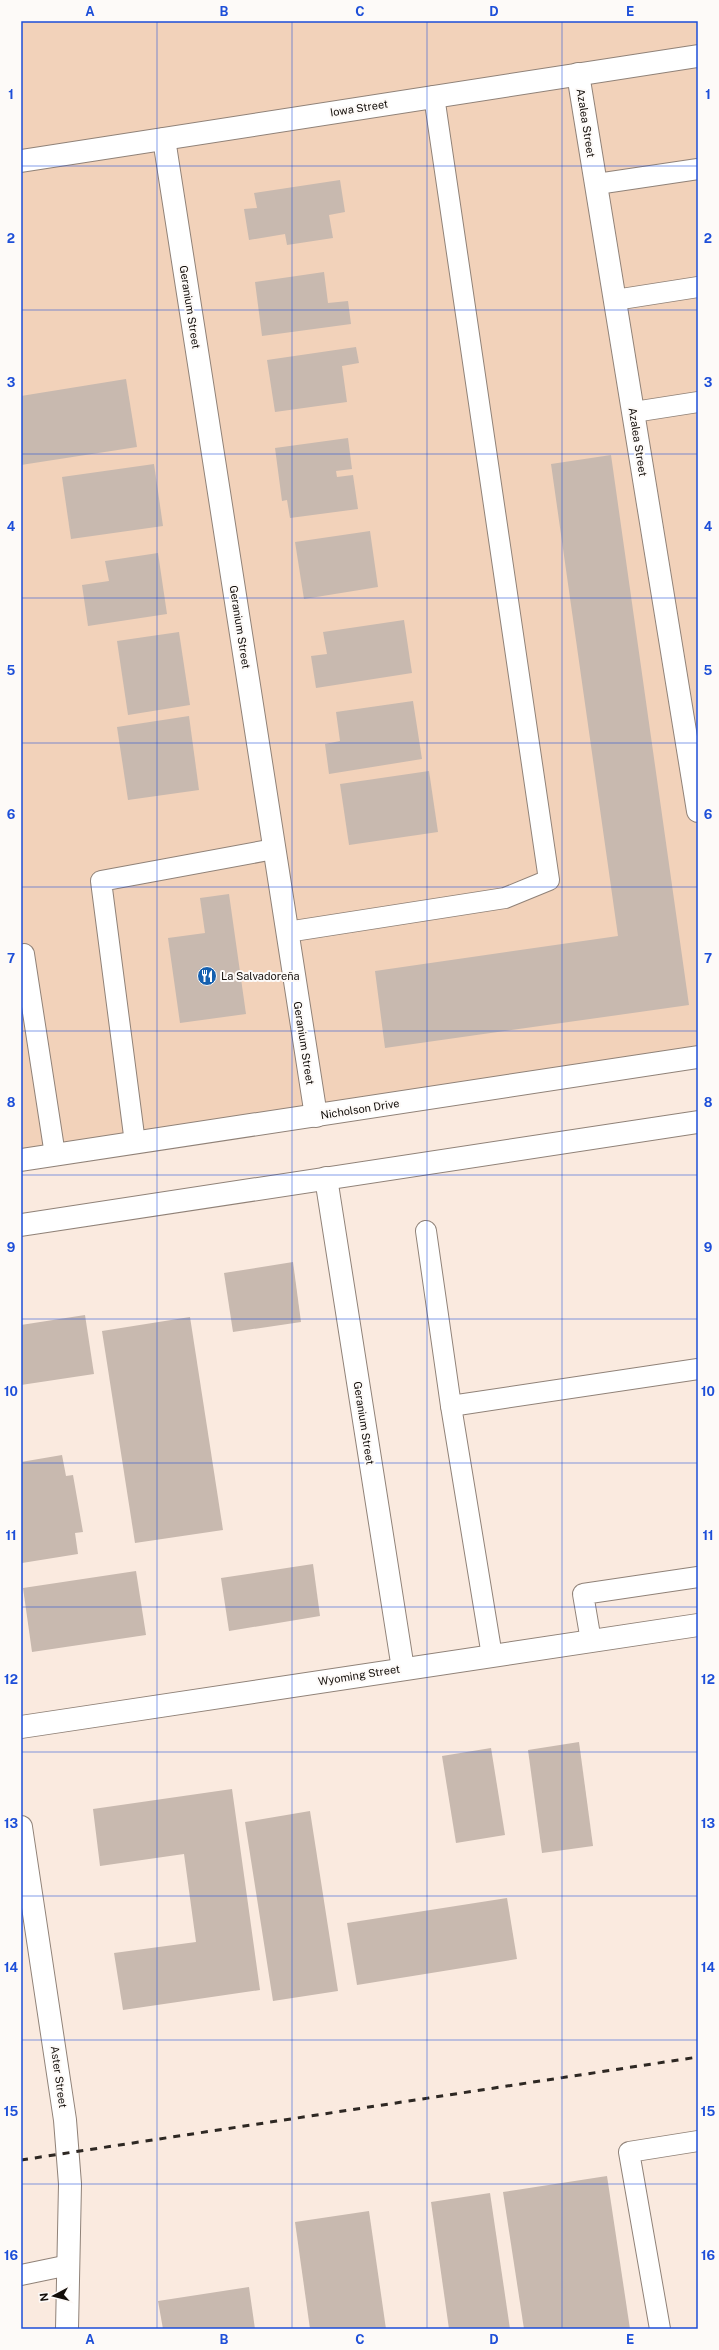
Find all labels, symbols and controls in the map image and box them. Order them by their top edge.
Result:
text: A [85,4,95,19]
text: B [220,4,229,19]
text: C [355,4,365,19]
text: D [489,4,499,19]
text: E [626,4,634,19]
text: 1 [8,87,14,102]
text: 1 [705,87,711,102]
street label: Azalea Street [575,88,597,158]
street label: Iowa Street [329,97,389,119]
text: 2 [7,231,15,246]
text: 2 [704,231,712,246]
street label: Geranium Street [177,264,203,350]
text: 3 [7,375,16,390]
text: 3 [704,375,713,390]
street label: Azalea Street [627,407,649,477]
text: 4 [7,519,16,534]
text: 4 [704,519,713,534]
street label: Geranium Street [227,584,253,670]
text: 5 [7,663,16,678]
text: 5 [704,663,713,678]
text: 6 [7,807,16,822]
text: 6 [704,807,713,822]
text: 7 [7,951,15,966]
text: 7 [704,951,712,966]
restaurant icon: La Salvadoreña [196,965,218,987]
place label: La Salvadoreña [221,970,300,982]
street label: Geranium Street [291,1000,317,1086]
text: 8 [7,1095,16,1110]
text: 8 [704,1095,713,1110]
street label: Nicholson Drive [320,1097,400,1121]
text: 9 [7,1240,15,1255]
text: 9 [704,1240,712,1255]
street label: Geranium Street [351,1380,377,1466]
text: 10 [4,1384,18,1399]
text: 10 [701,1384,715,1399]
text: 11 [5,1528,17,1543]
text: 11 [702,1528,714,1543]
street label: Wyoming Street [317,1663,401,1687]
text: 12 [4,1672,18,1687]
text: 12 [701,1672,715,1687]
text: 13 [4,1816,18,1831]
text: 13 [701,1816,715,1831]
text: 14 [4,1960,19,1975]
text: 14 [701,1960,716,1975]
street label: Aster Street [49,2045,69,2109]
text: 15 [4,2104,18,2119]
text: 15 [701,2104,715,2119]
text: 16 [4,2248,18,2263]
text: 16 [701,2248,715,2263]
north arrow [34,2276,74,2316]
text: N [38,2292,51,2302]
text: A [85,2332,95,2347]
text: B [220,2332,229,2347]
text: C [355,2332,365,2347]
text: D [489,2332,499,2347]
text: E [626,2332,634,2347]

